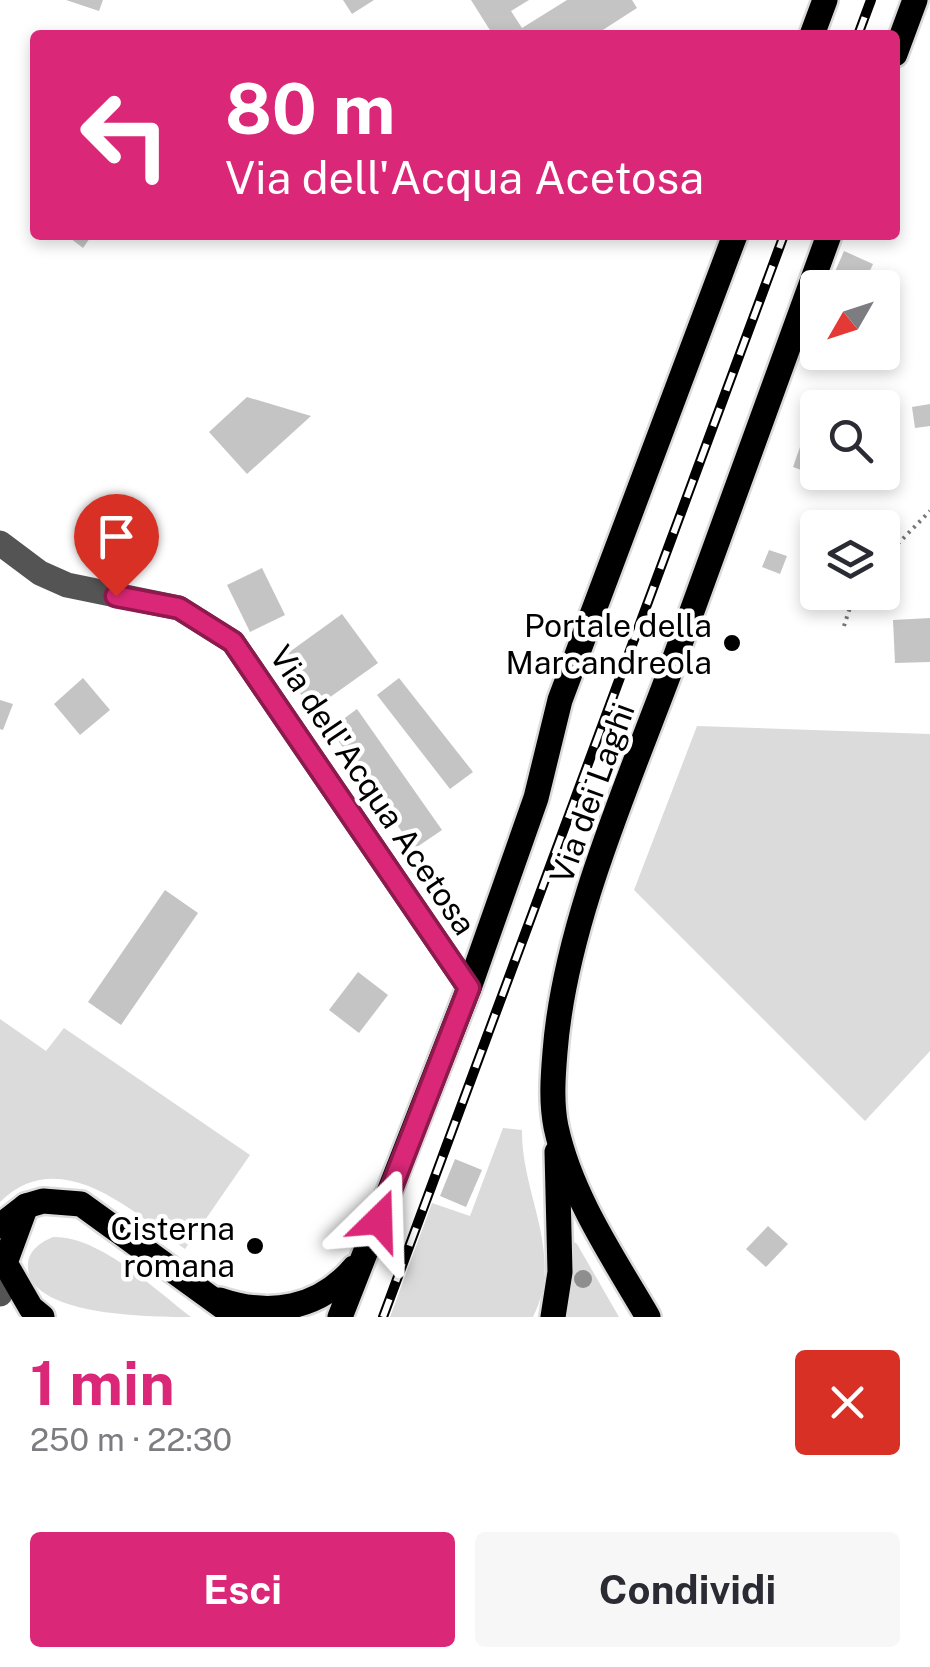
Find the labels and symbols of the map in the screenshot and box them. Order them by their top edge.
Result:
north arrow [800,270,900,370]
pin [74,494,159,597]
place label: Portale della Marcandreola [505,607,712,681]
marker: Portale della Marcandreola [721,632,743,654]
street label: Via dell'Acqua Acetosa [262,638,484,942]
street label: Via dei Laghi [542,698,642,888]
position arrow [327,1168,431,1272]
place label: Cisterna romana [110,1210,235,1284]
marker: Cisterna romana [244,1235,266,1257]

